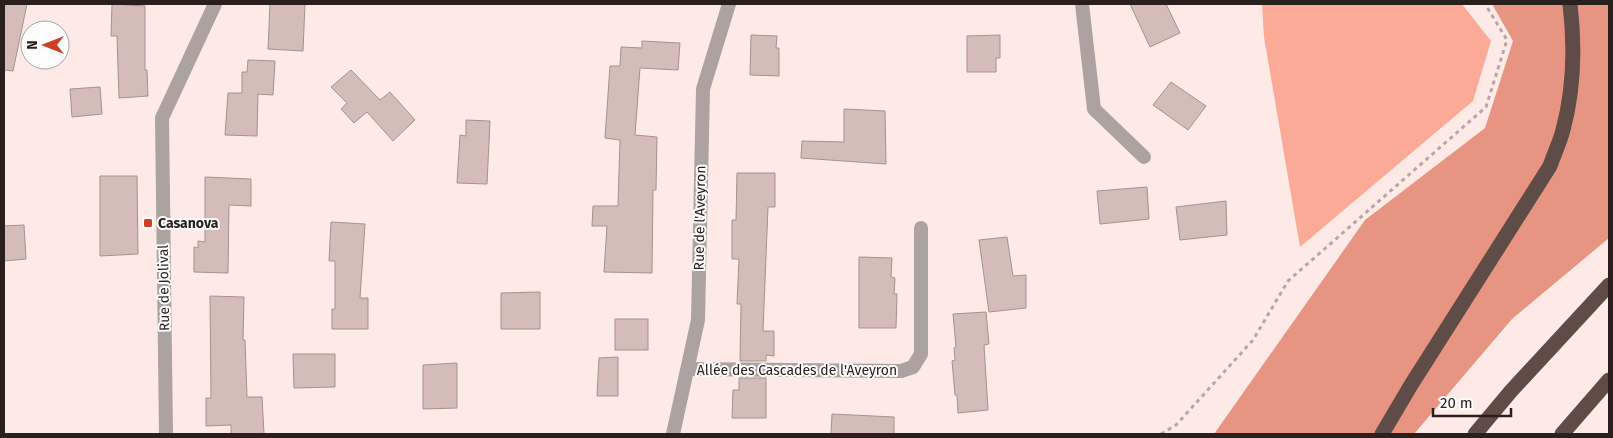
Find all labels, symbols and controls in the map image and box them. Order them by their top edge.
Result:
north arrow [20,20,70,70]
text: N [24,40,41,50]
street label: Rue de l'Aveyron [691,165,709,271]
place label: Casanova [158,215,219,232]
marker: Casanova [142,217,154,229]
street label: Rue de Jolival [155,245,173,331]
street label: Allée des Cascades de l'Aveyron [697,362,897,379]
scale bar [1433,386,1510,418]
text: 20 m [1440,394,1473,412]

